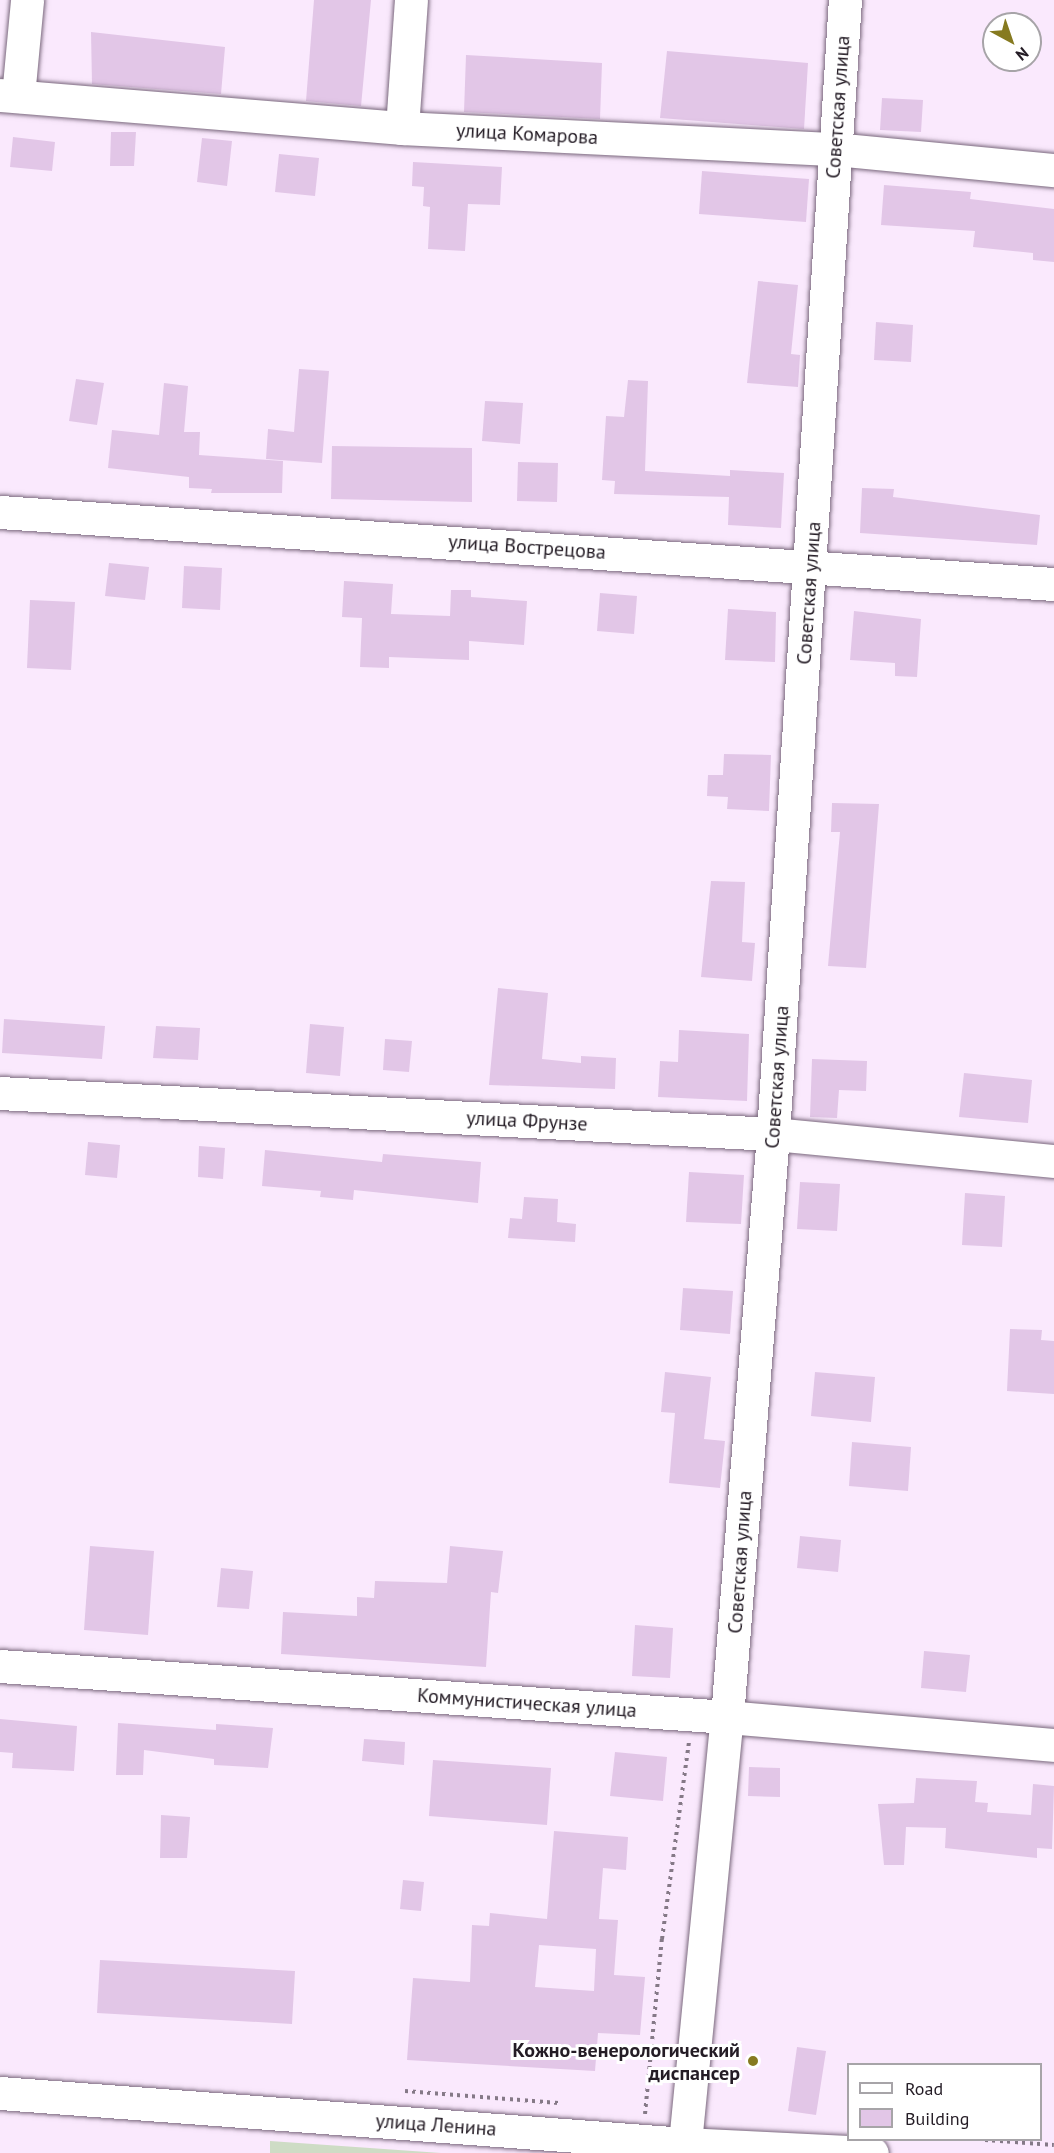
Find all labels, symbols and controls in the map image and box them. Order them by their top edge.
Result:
north arrow [982,12,1042,72]
street label: Советская улица [821,35,855,179]
text: N [1012,43,1033,65]
street label: улица Комарова [455,118,599,150]
street label: Советская улица [792,521,826,665]
street label: улица Вострецова [447,530,607,564]
street label: Советская улица [760,1005,794,1149]
street label: улица Фрунзе [466,1106,588,1136]
street label: Советская улица [723,1490,757,1634]
street label: Коммунистическая улица [416,1683,638,1723]
place label: Кожно-венерологический диспансер [513,2038,740,2085]
marker: Кожно-венерологический диспансер [744,2052,762,2070]
legend [847,2063,1042,2141]
text: Road [905,2077,943,2100]
text: Building [905,2107,969,2130]
street label: улица Ленина [375,2109,497,2141]

